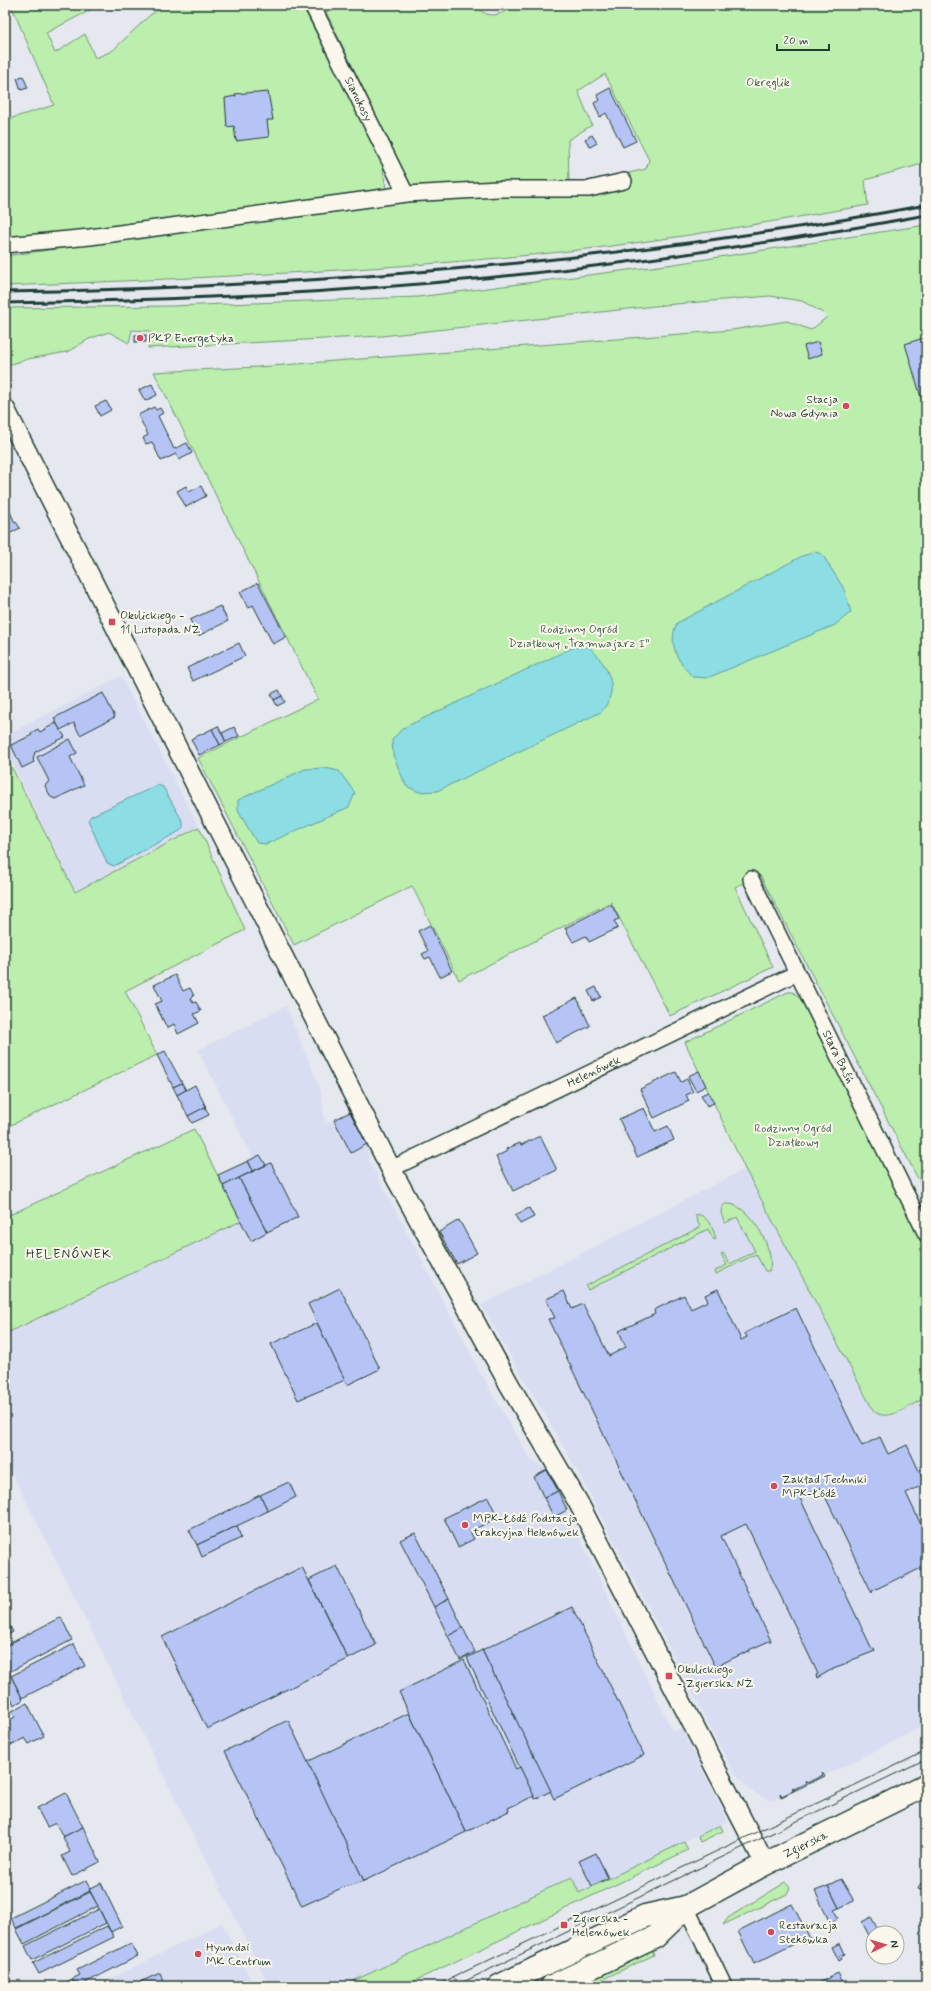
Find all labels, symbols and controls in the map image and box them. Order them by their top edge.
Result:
scale bar [777,26,829,52]
text: 20 m [783,33,809,49]
street label: Sianokosy [340,74,376,124]
park label: Okręglik [746,75,790,91]
place label: PKP Energetyka [148,331,234,347]
marker: PKP Energetyka [135,333,145,343]
place label: Stacja Nowa Gdynia [770,392,838,422]
marker: Stacja Nowa Gdynia [841,401,851,411]
place label: Okulickiego - 11 Listopada NŻ [120,608,200,638]
marker: Okulickiego - 11 Listopada NŻ [107,617,117,627]
park label: Rodzinny Ogród Działkowy „Tramwajarz I” [509,622,649,652]
street label: Stara Baśń [818,1028,858,1086]
street label: Helenówek [565,1052,624,1092]
park label: Rodzinny Ogród Działkowy [754,1121,832,1151]
district label: HELENÓWEK [26,1246,112,1263]
place label: Zakład Techniki MPK-Łódź [782,1472,867,1502]
marker: Zakład Techniki MPK-Łódź [769,1481,779,1491]
place label: MPK-Łódź Podstacja trakcyjna Helenówek [472,1511,579,1541]
marker: MPK-Łódź Podstacja trakcyjna Helenówek [460,1520,470,1530]
place label: Okulickiego - Zgierska NŻ [677,1662,753,1693]
marker: Okulickiego - Zgierska NŻ [664,1671,674,1681]
street label: Zgierska [781,1827,831,1863]
place label: Zgierska - Helenówek [572,1911,630,1941]
place label: Restauracja Stekówka [779,1918,838,1948]
marker: Zgierska - Helenówek [559,1920,569,1930]
north arrow [865,1925,905,1965]
marker: Restauracja Stekówka [766,1927,776,1937]
place label: Hyundai MK Centrum [206,1940,271,1970]
text: N [887,1940,901,1948]
marker: Hyundai MK Centrum [193,1949,203,1959]

